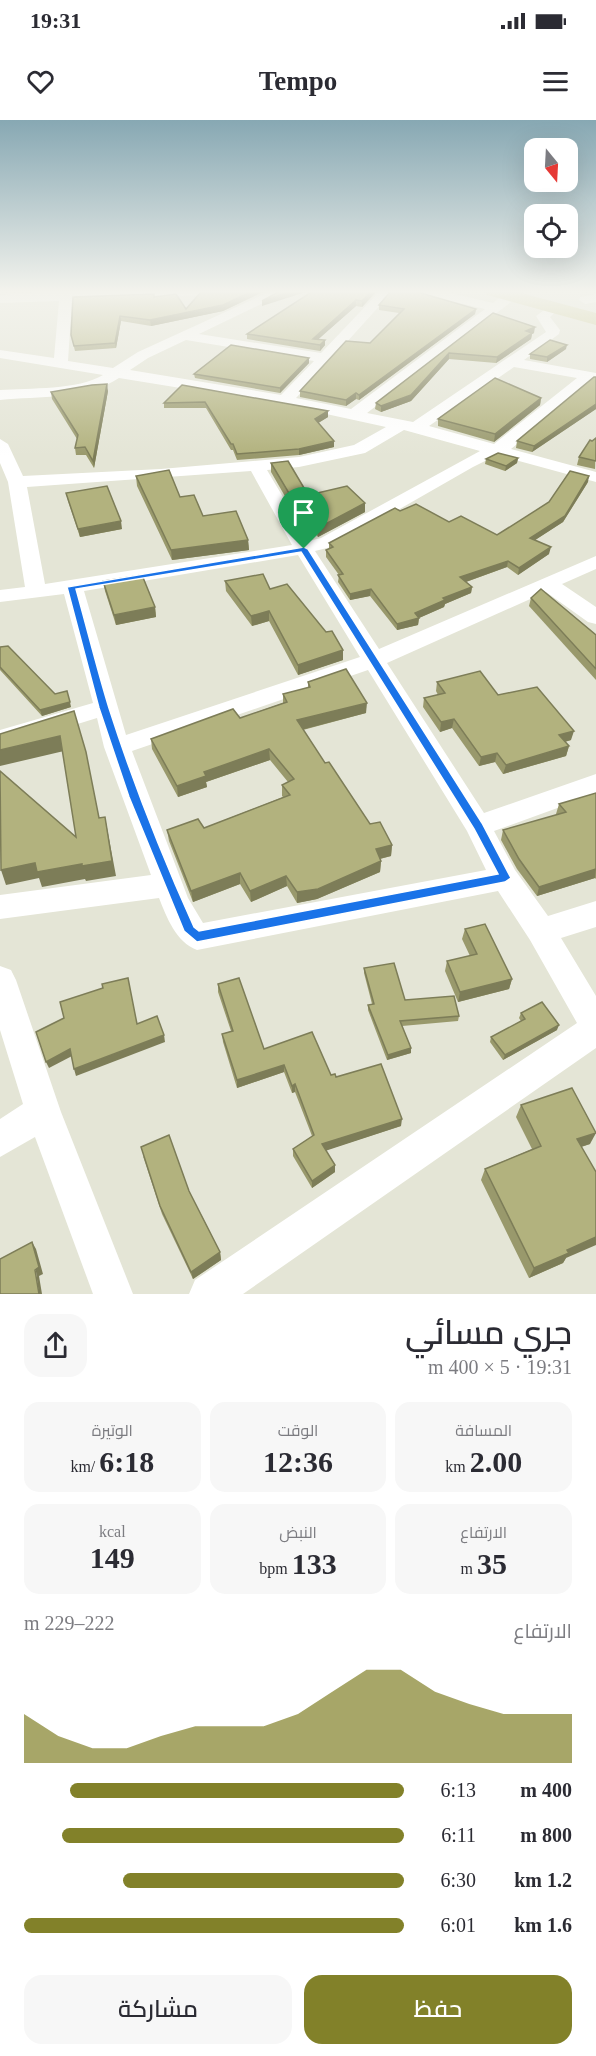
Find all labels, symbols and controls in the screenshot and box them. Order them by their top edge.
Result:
text: 19:31 [30,8,81,33]
icon: heart [24,65,57,98]
icon: menu [539,65,572,98]
text: Tempo [259,66,337,96]
north arrow [524,138,578,192]
map controls [524,138,578,258]
button: locate [524,204,578,258]
pin [278,487,329,549]
icon: arrive [287,496,320,529]
button: share [24,1314,87,1377]
text: جري مسائي [405,1315,572,1351]
text: 19:31 · 5 × 400 m [428,1356,572,1378]
text: الوتيرة [92,1422,133,1439]
text: الوقت [278,1422,318,1439]
text: المسافة [455,1422,512,1439]
text: 6:18 [99,1445,154,1478]
text: 12:36 [263,1445,333,1478]
text: 2.00 [470,1445,522,1478]
text: /km [70,1458,99,1475]
text: km [445,1458,470,1475]
text: kcal [99,1523,126,1540]
text: النبض [279,1524,317,1541]
text: الارتفاع [460,1524,507,1541]
text: 149 [90,1541,135,1574]
text: 133 [292,1547,337,1580]
text: 35 [477,1547,507,1580]
text: bpm [259,1560,292,1577]
text: m [460,1560,477,1577]
text: 222–229 m [24,1612,115,1634]
text: الارتفاع [513,1620,572,1642]
text: 6:13 [440,1779,476,1801]
text: 400 m [520,1779,572,1801]
text: 6:11 [441,1824,476,1846]
text: 800 m [520,1824,572,1846]
text: 6:30 [440,1869,476,1891]
text: 1.2 km [514,1869,572,1891]
text: 6:01 [440,1914,476,1936]
text: 1.6 km [514,1914,572,1936]
button: مشاركة [24,1975,292,2044]
button: حفظ [304,1975,572,2044]

